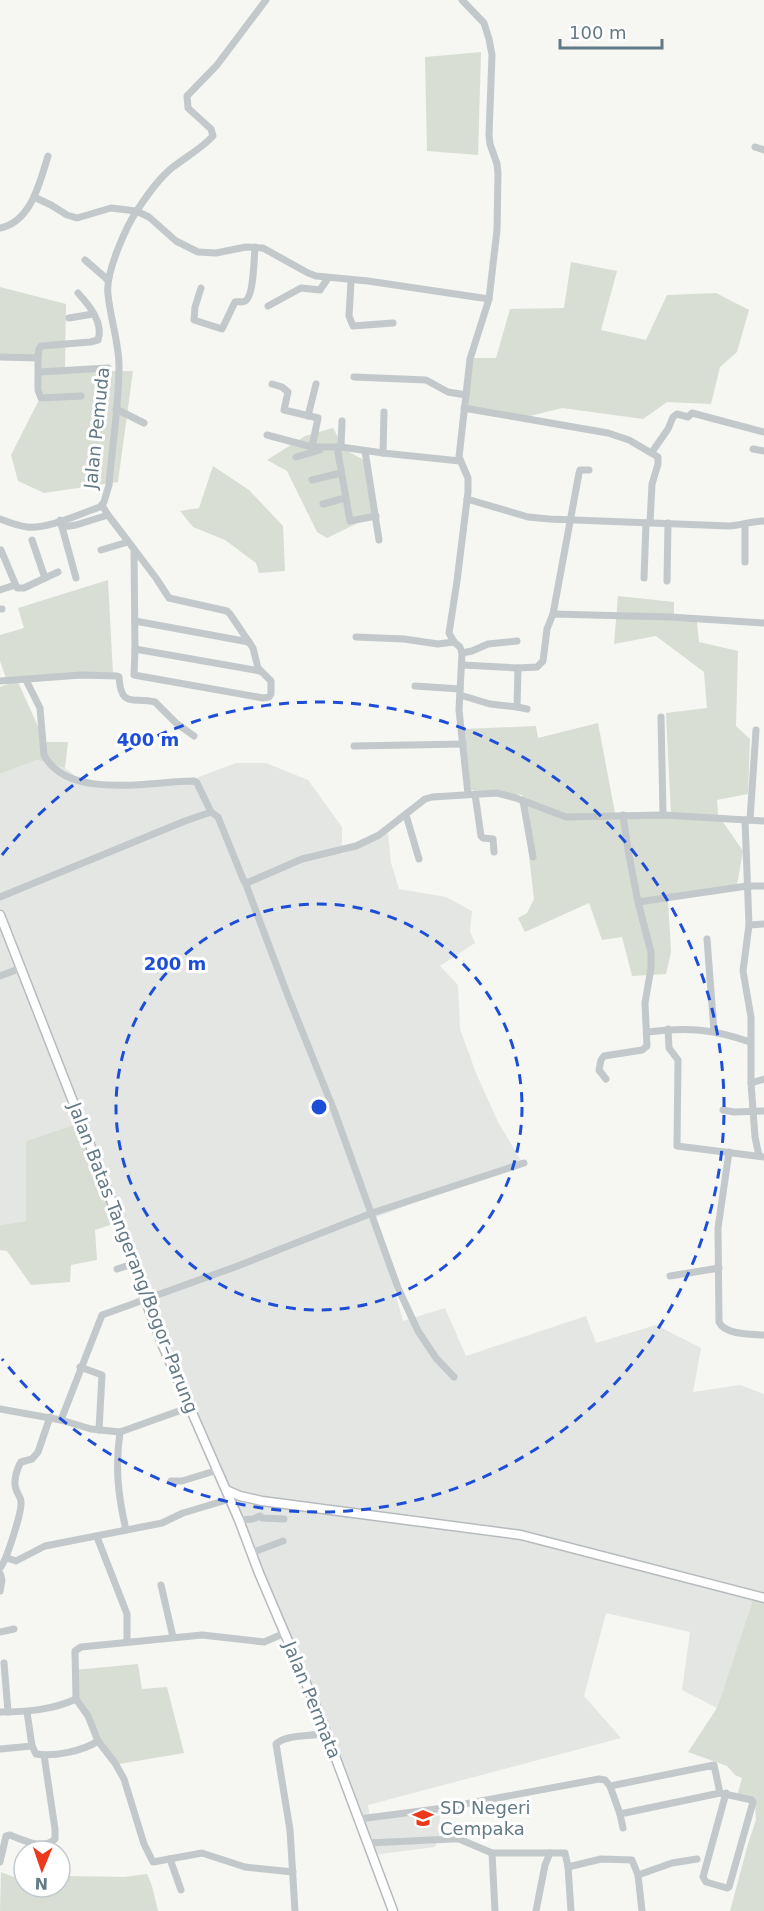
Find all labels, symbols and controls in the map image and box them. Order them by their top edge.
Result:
scale bar [560,12,662,50]
text: 100 m [569,22,627,43]
street label: Jalan Pemuda [80,366,113,491]
text: 400 m [117,729,179,750]
text: 200 m [144,953,206,974]
centre of rings [309,1097,329,1117]
street label: Jalan Batas Tangerang/Bogor–Parung [64,1098,203,1416]
street label: Jalan Permata [279,1637,346,1761]
place label: SD Negeri Cempaka [440,1797,530,1839]
school or university icon: SD Negeri Cempaka [411,1806,435,1830]
north arrow [12,1839,72,1899]
text: N [34,1874,49,1893]

